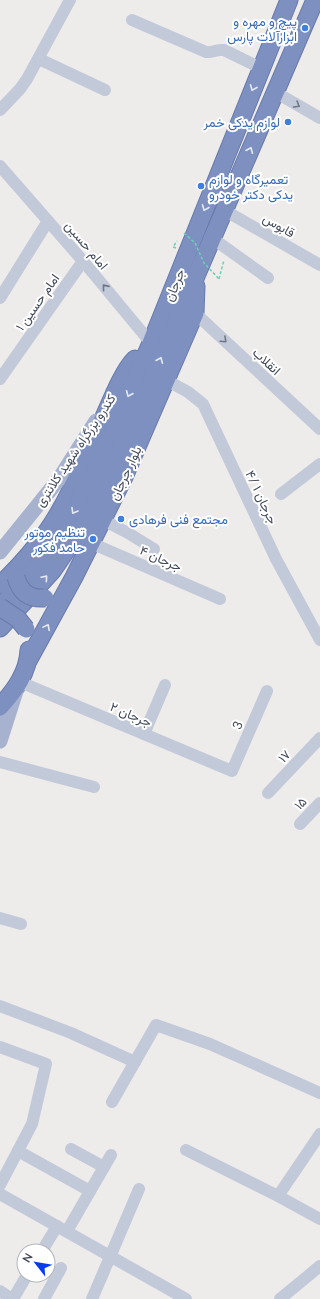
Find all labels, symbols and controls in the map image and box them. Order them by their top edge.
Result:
place label: پیچ و مهره و ابزارآلات پارس [227,13,297,46]
marker: پیچ و مهره و ابزارآلات پارس [300,23,310,33]
one-way arrow [249,84,257,91]
one-way arrow [293,101,300,108]
place label: لوازم یدکی خمر [202,114,280,131]
marker: لوازم یدکی خمر [283,117,293,127]
one-way arrow [245,147,253,155]
place label: تعمیرگاه و لوازم یدکی دکتر خودرو [209,171,293,203]
marker: تعمیرگاه و لوازم یدکی دکتر خودرو [196,181,206,191]
one-way arrow [201,205,209,212]
street label: قابوس [260,209,298,241]
street label: امام حسین [61,217,112,273]
street label: جرجان [160,266,189,304]
street label: امام حسین ۱ [12,270,63,334]
one-way arrow [102,284,109,292]
one-way arrow [219,335,227,342]
street label: انقلاب [250,344,284,378]
one-way arrow [155,356,163,364]
one-way arrow [126,389,134,397]
street label: کندرو بزرگراه شهید کلانتری [31,390,120,510]
street label: بلوار جرجان [105,443,146,503]
street label: جرجان ۱ /۴ [242,468,281,527]
one-way arrow [71,507,79,514]
place label: مجتمع فنی فرهادی [129,511,228,529]
marker: مجتمع فنی فرهادی [116,514,126,524]
place label: تنظیم موتور حامد فکور [23,524,85,556]
marker: تنظیم موتور حامد فکور [88,534,98,544]
street label: ۴ جرجان [137,542,185,575]
one-way arrow [40,575,48,583]
one-way arrow [42,624,49,631]
street label: جرجان ۲ [107,698,155,731]
street label: 3 [228,718,246,732]
street label: ۱۷ [274,746,294,766]
street label: ۱۵ [290,793,310,813]
north arrow [16,1243,56,1283]
text: N [19,1251,35,1265]

